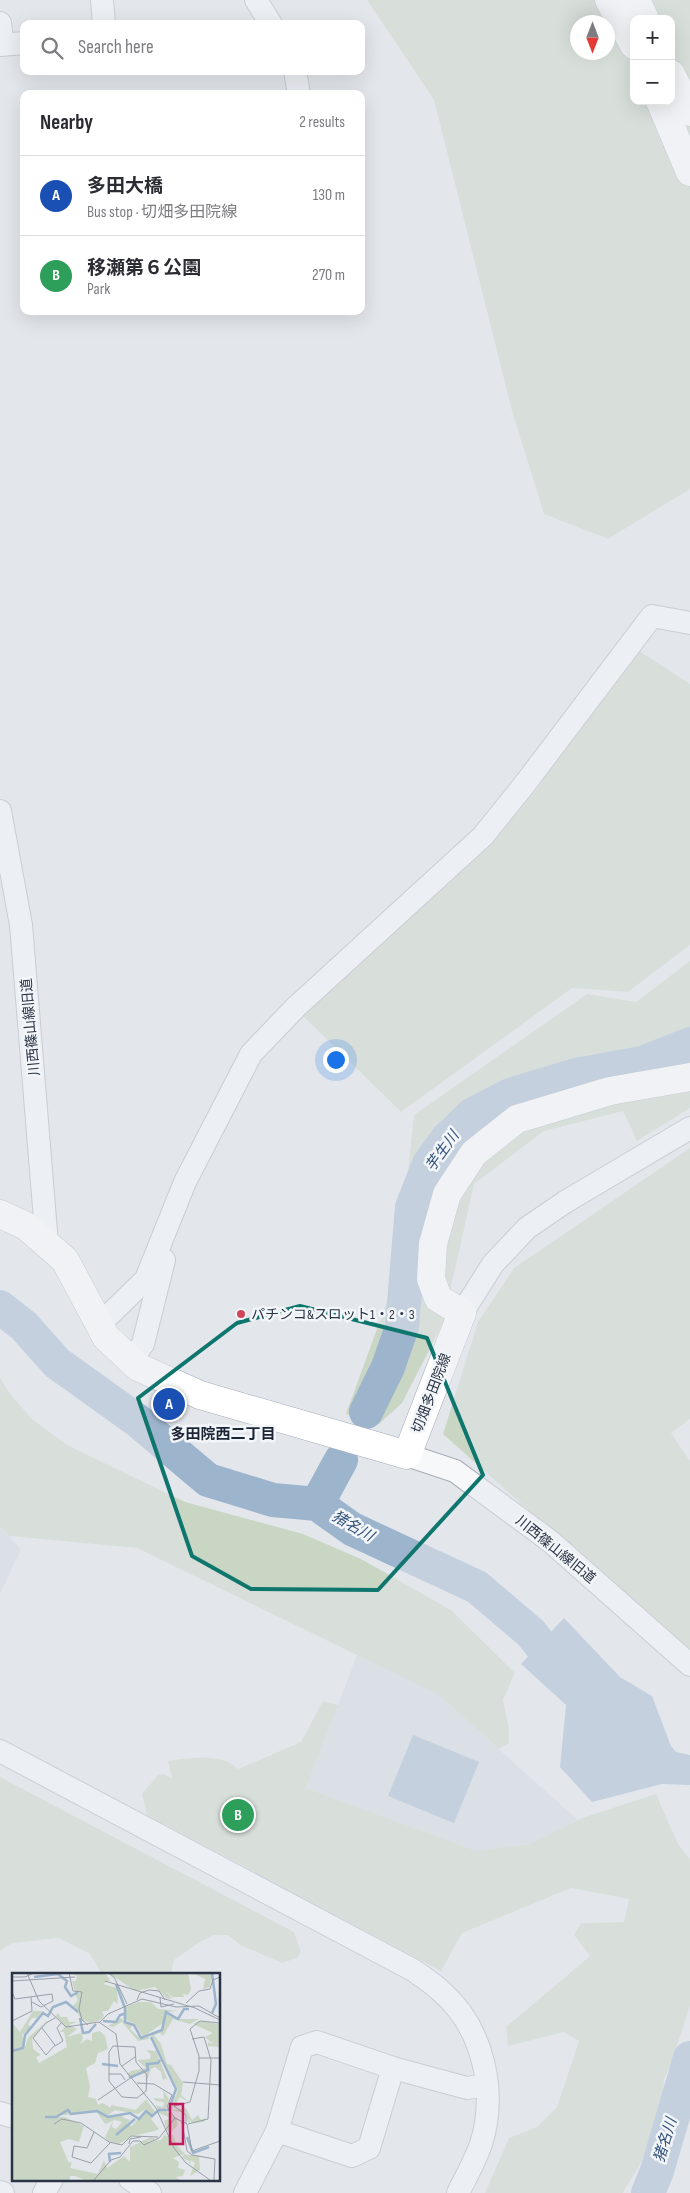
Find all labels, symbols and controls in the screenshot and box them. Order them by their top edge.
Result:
north arrow [570,15,615,60]
map controls [630,15,675,105]
button: + [630,15,675,60]
search box [20,20,365,75]
icon: search [38,34,66,62]
text: Search here [78,36,154,59]
button: − [630,60,675,105]
text: Nearby [40,110,93,135]
text: 2 results [299,113,345,132]
text: 多田大橋 [87,175,163,198]
text: A [52,186,60,205]
text: 130 m [313,186,345,205]
text: Bus stop · 切畑多田院線 [87,203,237,222]
text: 移瀬第６公園 [87,257,201,280]
text: B [52,266,60,285]
text: 270 m [312,266,345,285]
text: Park [87,280,110,299]
street label: 川西篠山線旧道 [18,977,43,1077]
your location [323,1047,349,1073]
water label: 芋生川 [421,1126,464,1175]
place label: パチンコ&スロット1・2・3 [251,1306,415,1323]
marker: パチンコ&スロット1・2・3 [235,1308,247,1320]
street label: 切畑多田院線 [408,1351,454,1435]
pin: A [153,1385,185,1423]
district label: 多田院西二丁目 [170,1425,276,1444]
water label: 猪名川 [329,1507,379,1547]
street label: 川西篠山線旧道 [512,1512,599,1587]
pin: B [222,1796,254,1834]
inset map [12,1973,220,2180]
water label: 猪名川 [650,2114,682,2164]

